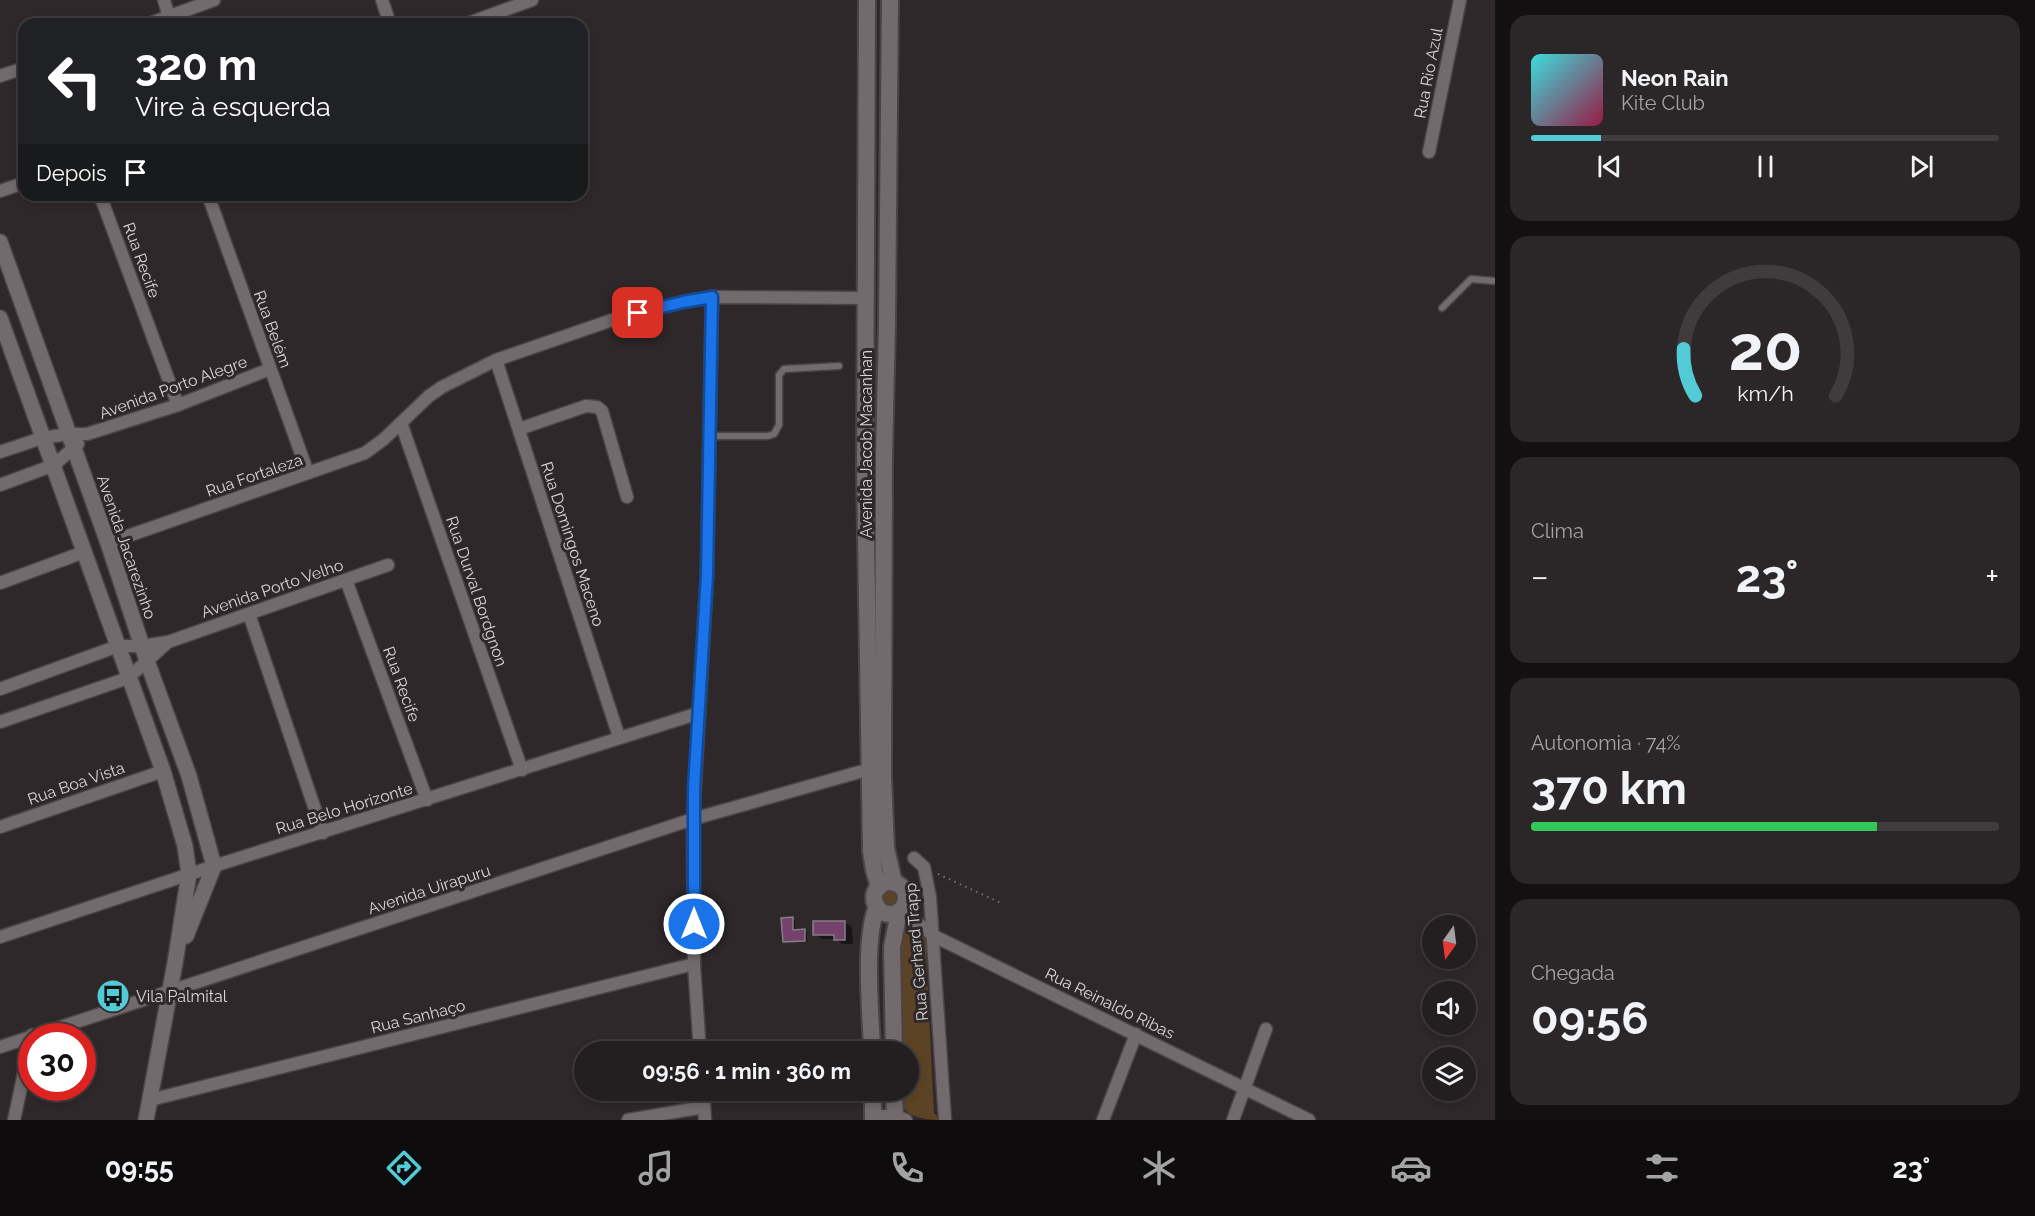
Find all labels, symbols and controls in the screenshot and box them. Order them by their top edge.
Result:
street label: Rua Rio Azul [1410,25,1447,120]
text: 320 m [135,41,257,90]
icon: left [36,42,114,120]
text: Neon Rain [1621,65,1729,91]
text: Vire à esquerda [135,91,331,122]
text: Kite Club [1621,91,1705,115]
icon: previous [1593,150,1626,183]
icon: pause [1749,150,1782,183]
icon: next [1905,150,1938,183]
icon: arrive [119,156,152,189]
text: Depois [36,160,107,186]
street label: Rua Recife [119,220,164,300]
pin [612,287,663,338]
street label: Rua Belém [250,288,295,371]
icon: arrive [621,296,654,329]
text: 20 [1728,311,1802,385]
street label: Avenida Jacob Macanhan [857,350,876,538]
street label: Avenida Porto Alegre [97,352,250,423]
text: km/h [1737,381,1793,406]
street label: Rua Fortaleza [203,450,305,501]
street label: Rua Domingos Maceno [537,459,608,629]
street label: Avenida Jacarezinho [93,473,160,622]
street label: Rua Durval Bordgnon [442,513,511,669]
text: Clima [1531,519,1584,543]
text: 23° [1736,550,1798,603]
street label: Avenida Porto Velho [199,555,346,622]
text: − [1531,557,1549,596]
text: + [1985,557,1999,596]
street label: Rua Recife [379,644,424,724]
text: Autonomia · 74% [1531,731,1681,755]
street label: Rua Boa Vista [25,758,127,809]
text: 370 km [1531,762,1687,815]
street label: Rua Belo Horizonte [273,779,415,838]
street label: Avenida Uirapuru [365,861,493,918]
street label: Rua Gerhard Trapp [901,882,932,1022]
position arrow [662,892,726,956]
north arrow [1422,915,1476,969]
map controls [1422,915,1476,1101]
text: Chegada [1531,961,1615,985]
street label: Rua Reinaldo Ribas [1042,964,1178,1043]
bus stop icon: Vila Palmital [95,978,131,1014]
button: sound [1422,981,1476,1035]
place label: Vila Palmital [136,987,228,1006]
text: 09:56 [1531,992,1649,1045]
street label: Rua Sanhaço [369,996,467,1037]
speed limit sign: 30 [18,1023,96,1101]
button: layers [1422,1047,1476,1101]
text: 09:56 · 1 min · 360 m [642,1058,851,1084]
icon: directions [383,1147,425,1189]
icon: music [635,1147,677,1189]
icon: phone [886,1147,928,1189]
icon: climate [1138,1147,1180,1189]
icon: car [1390,1147,1432,1189]
icon: filters [1641,1147,1683,1189]
text: 09:55 [105,1153,174,1184]
text: 23° [1893,1153,1930,1184]

